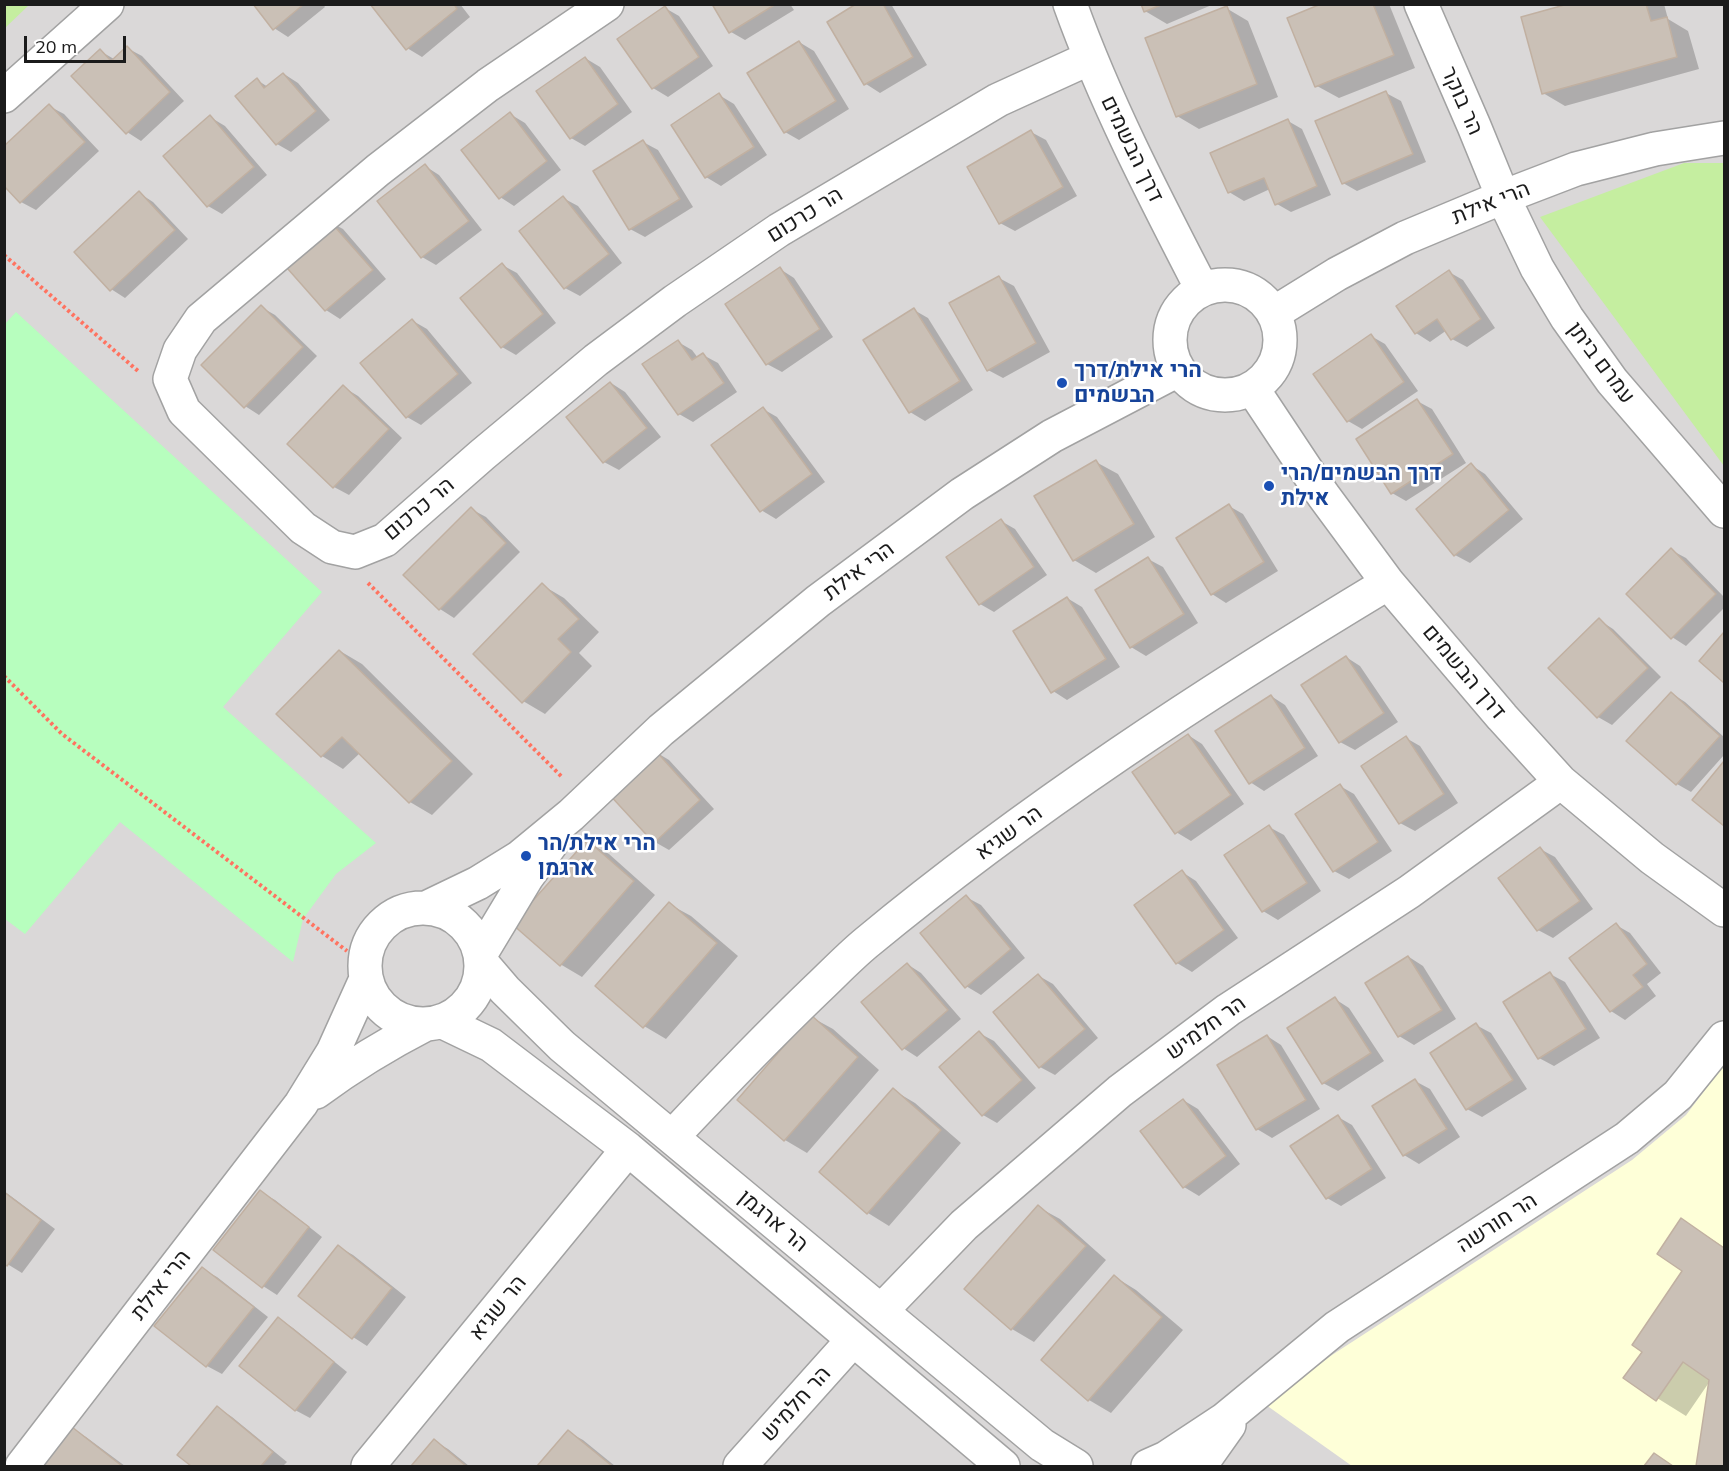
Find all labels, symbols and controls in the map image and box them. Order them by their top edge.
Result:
scale bar [27,24,129,62]
text: 20 m [35,35,77,58]
street label: הר בוקר [1435,63,1489,139]
street label: דרך הבשמים [1095,91,1169,207]
street label: הרי אילת [1448,175,1534,231]
street label: הר כרכום [762,181,848,249]
street label: עמרם ביתן [1562,317,1640,409]
place label: הרי אילת/דרך הבשמים [1074,357,1202,408]
marker: הרי אילת/דרך הבשמים [1055,376,1069,390]
place label: דרך הבשמים/הרי אילת [1281,460,1442,512]
street label: הר כרכום [378,472,460,546]
marker: דרך הבשמים/הרי אילת [1262,479,1276,493]
street label: הרי אילת [818,536,900,606]
street label: דרך הבשמים [1417,619,1511,725]
street label: הר שגיא [970,800,1048,866]
place label: הרי אילת/הר ארגמן [538,830,656,882]
marker: הרי אילת/הר ארגמן [519,849,533,863]
street label: הר חלמיש [1161,990,1251,1066]
street label: הר ארגמן [733,1184,813,1258]
street label: הר חורשה [1452,1187,1542,1259]
street label: הרי אילת [125,1245,197,1325]
street label: הר שגיא [464,1270,532,1346]
street label: הר חלמיש [755,1361,837,1447]

